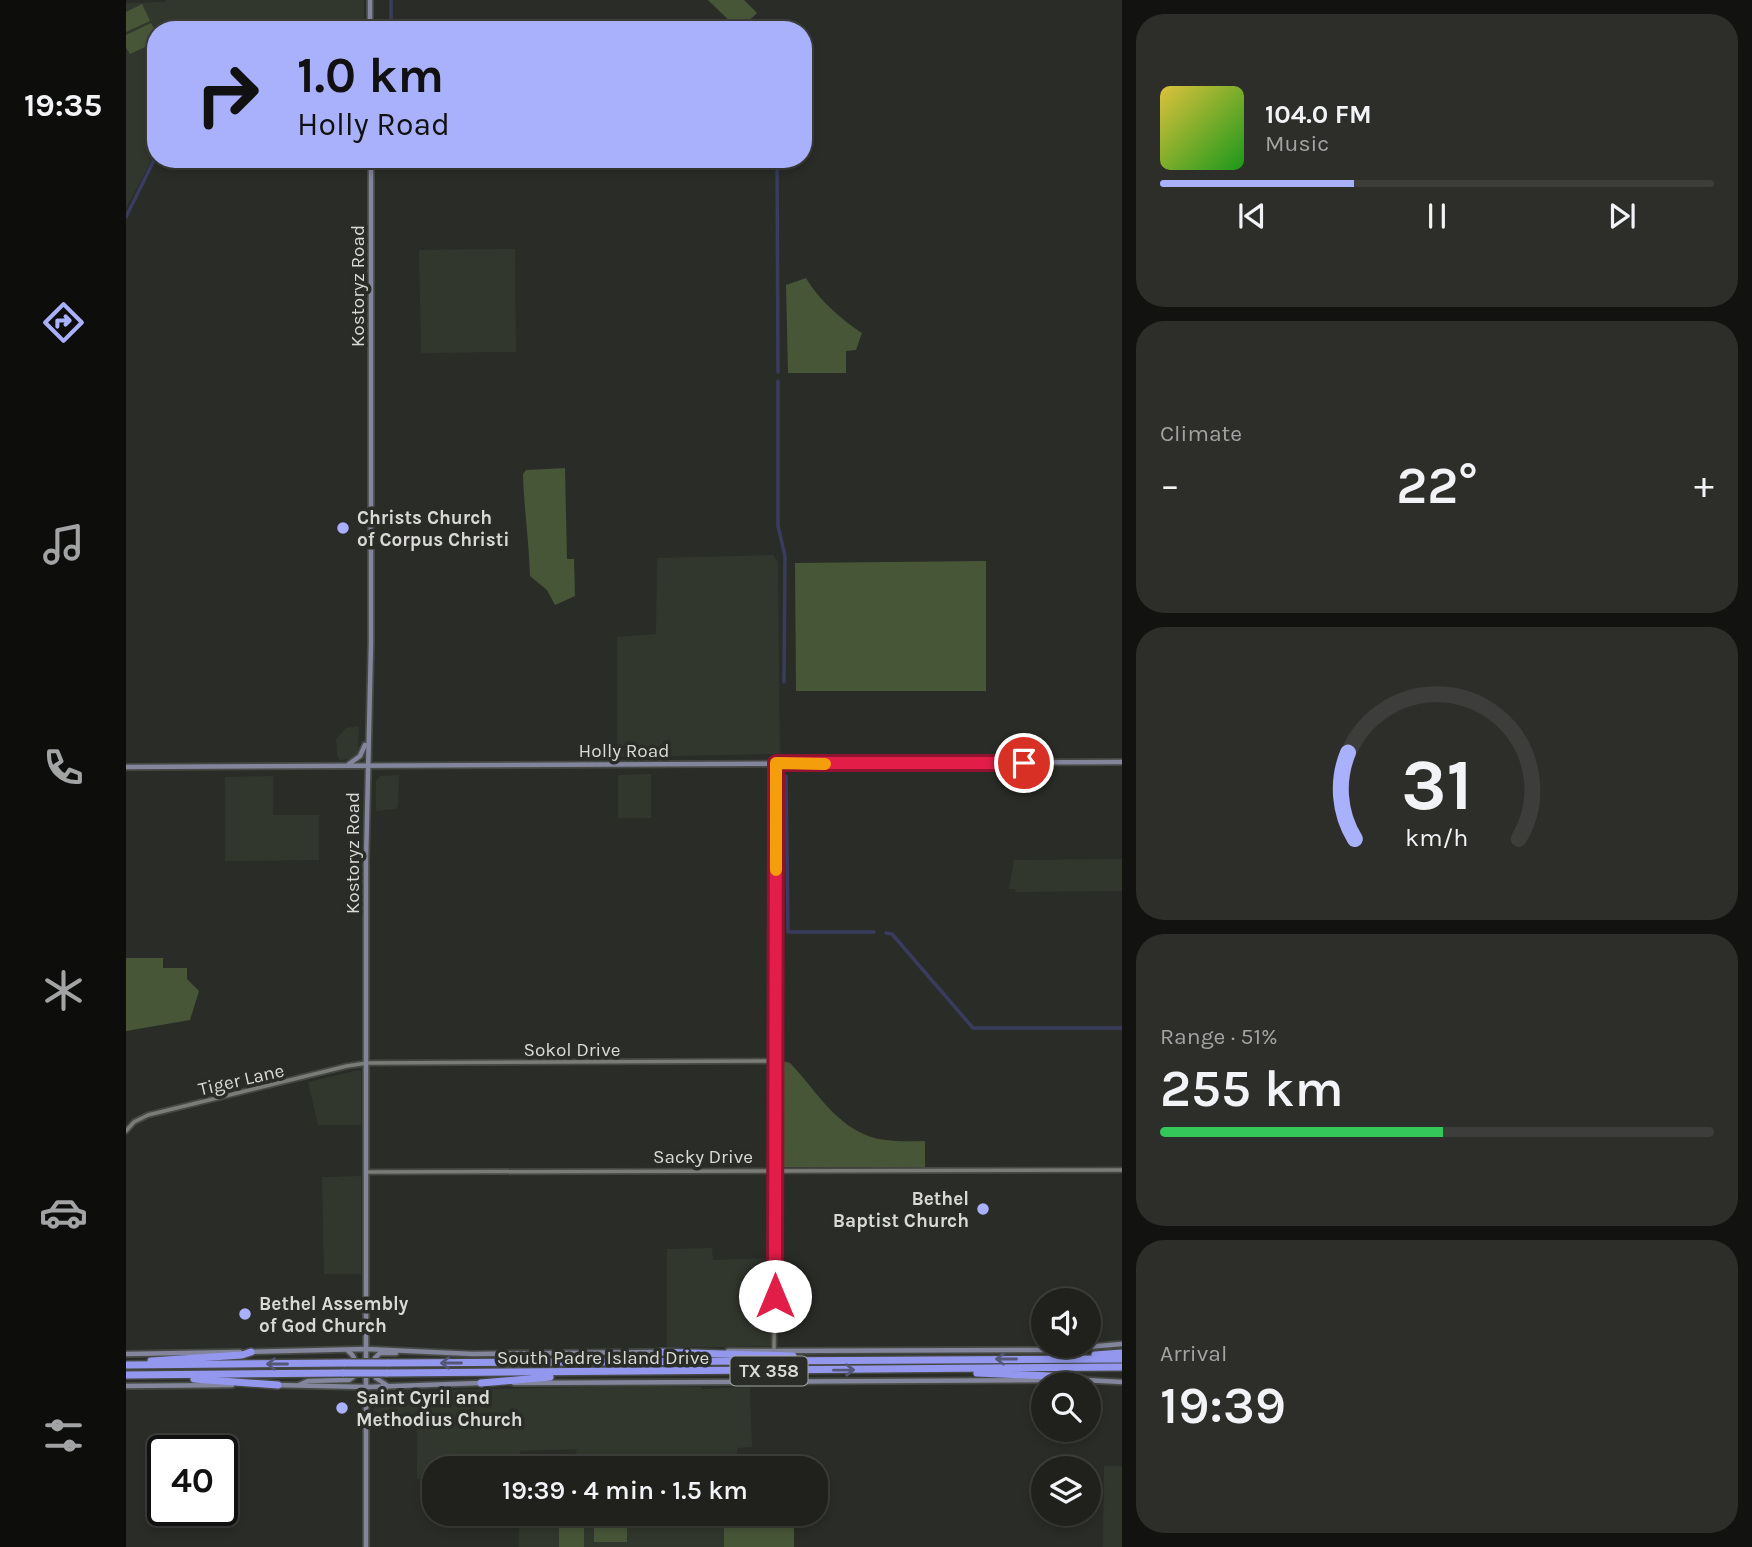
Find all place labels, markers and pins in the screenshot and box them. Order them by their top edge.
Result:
place label: Christs Church of Corpus Christi [357,507,509,551]
marker: Christs Church of Corpus Christi [335,520,351,536]
pin [994,733,1054,793]
place label: Bethel Baptist Church [833,1188,969,1232]
marker: Bethel Baptist Church [975,1201,991,1217]
place label: Bethel Assembly of God Church [259,1293,409,1337]
marker: Bethel Assembly of God Church [237,1306,253,1322]
place label: Saint Cyril and Methodius Church [356,1387,523,1431]
marker: Saint Cyril and Methodius Church [334,1400,350,1416]

